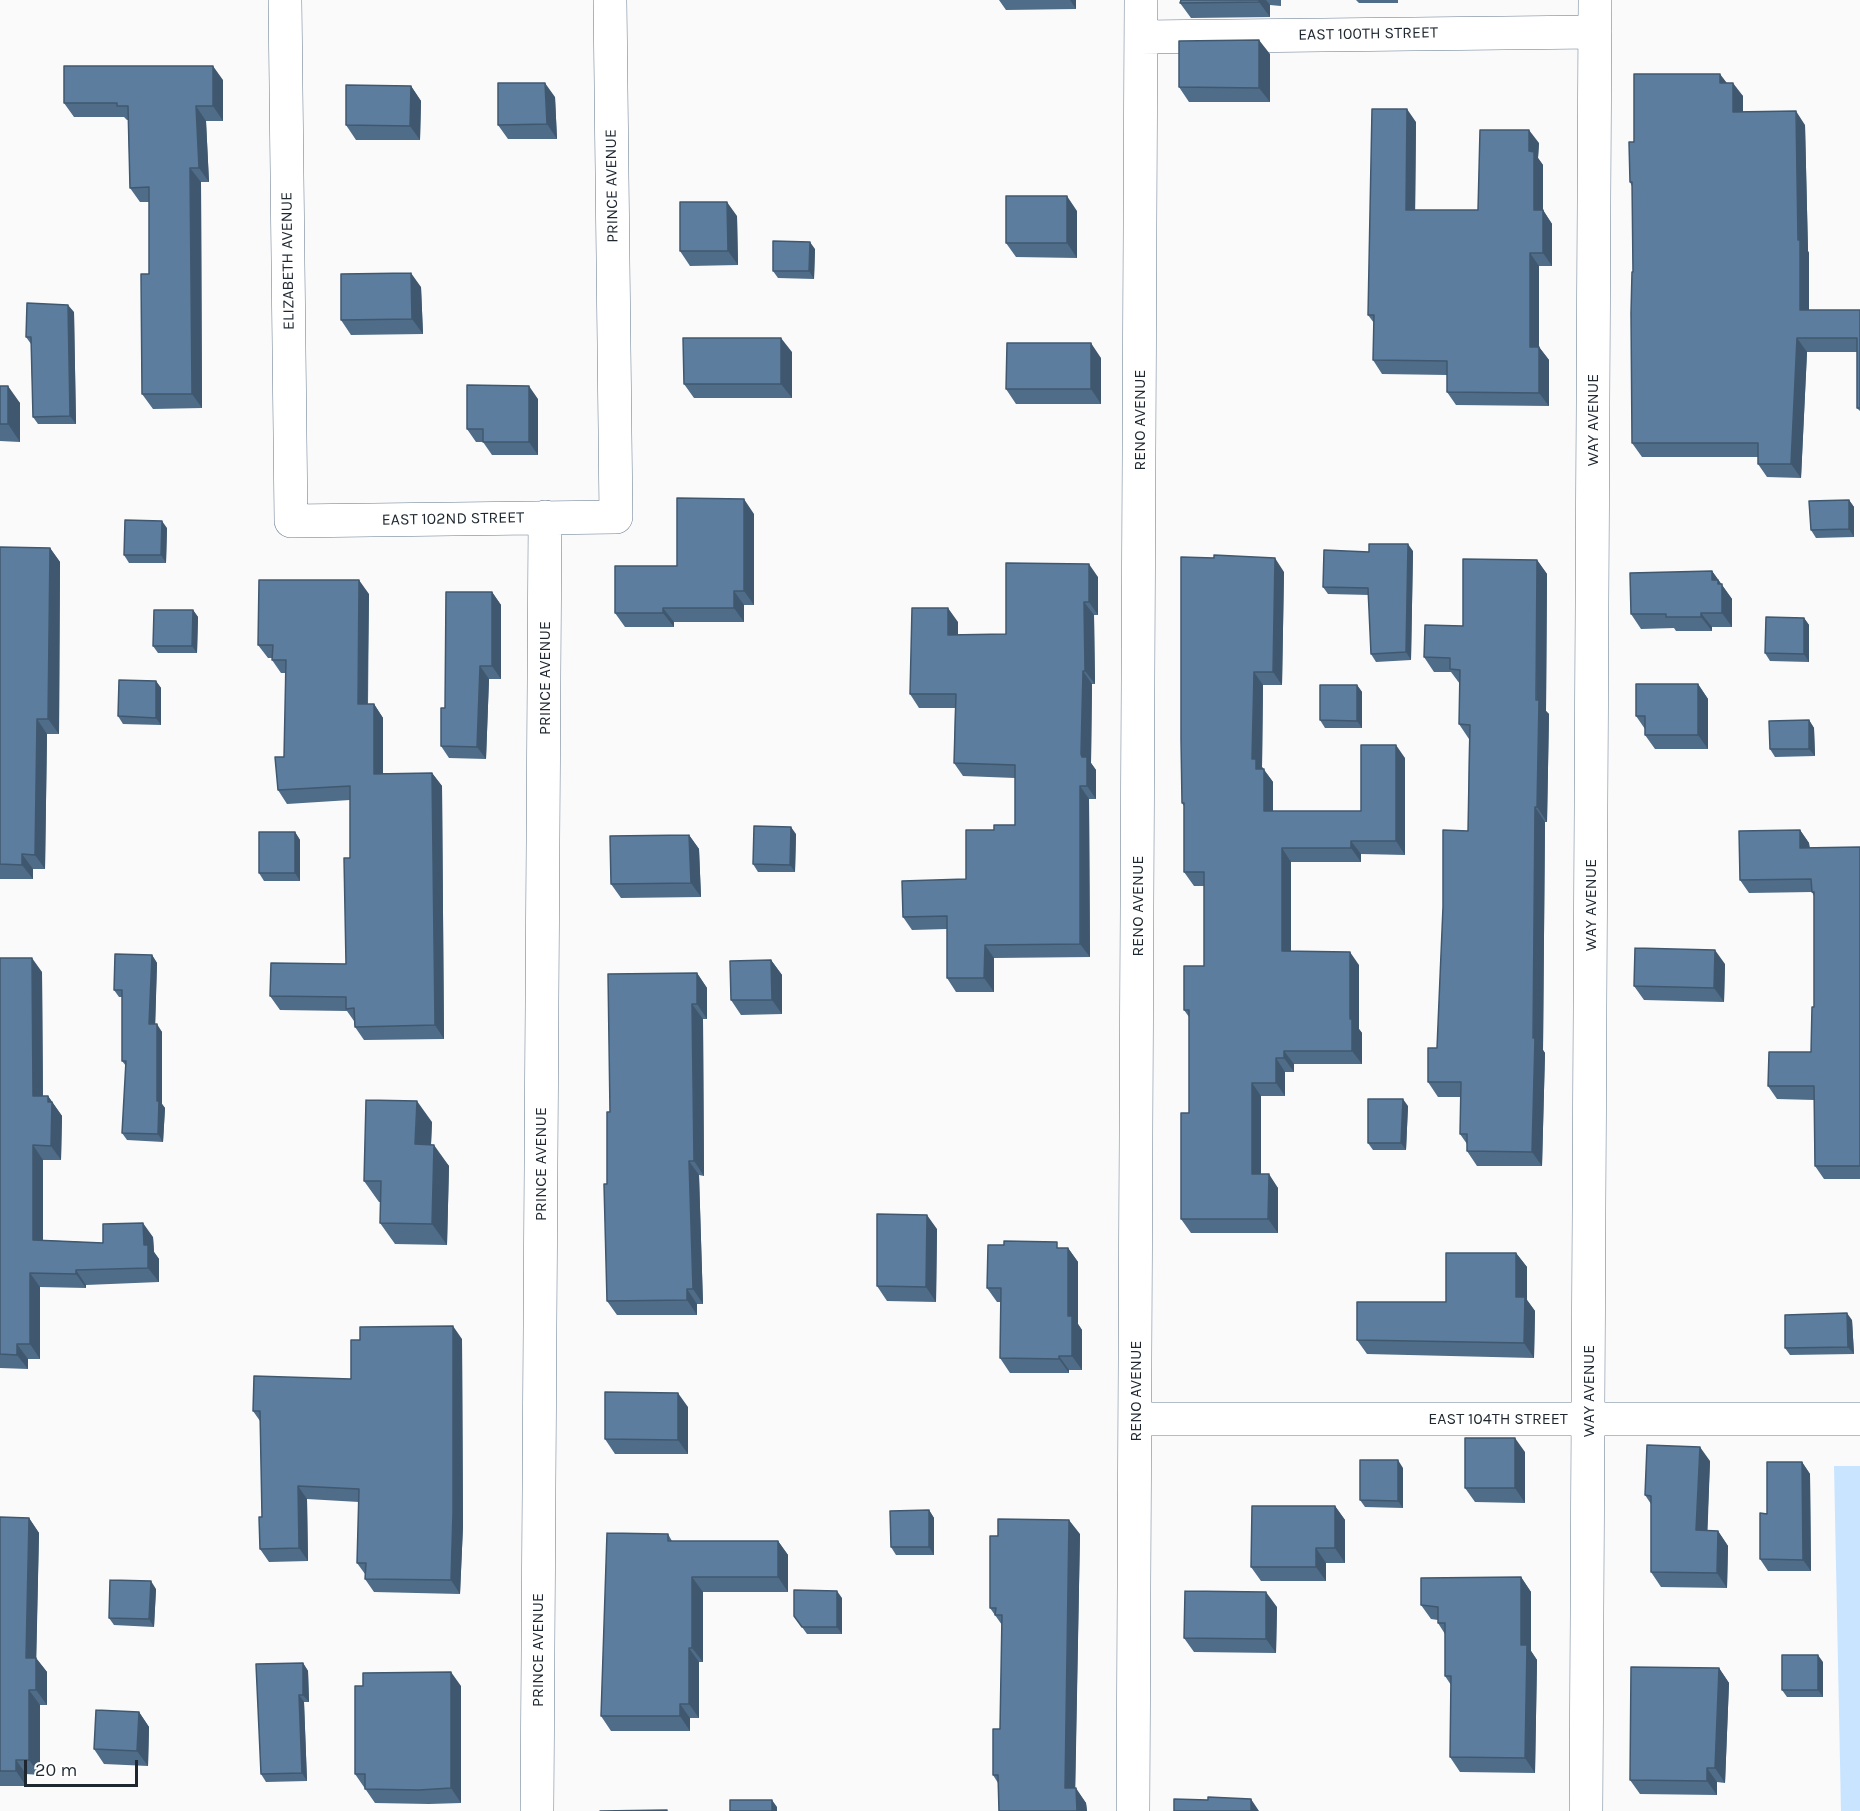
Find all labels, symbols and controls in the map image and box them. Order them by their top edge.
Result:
street label: EAST 100TH STREET [1298,23,1438,45]
street label: PRINCE AVENUE [601,129,623,243]
street label: ELIZABETH AVENUE [277,192,299,330]
street label: RENO AVENUE [1130,370,1150,470]
street label: WAY AVENUE [1583,374,1603,466]
street label: EAST 102ND STREET [382,508,524,530]
street label: PRINCE AVENUE [535,621,555,735]
street label: RENO AVENUE [1128,856,1148,956]
street label: WAY AVENUE [1581,859,1601,951]
street label: PRINCE AVENUE [531,1107,551,1221]
street label: RENO AVENUE [1126,1341,1146,1441]
street label: WAY AVENUE [1579,1345,1599,1437]
street label: EAST 104TH STREET [1428,1409,1568,1429]
street label: PRINCE AVENUE [528,1593,548,1707]
scale bar [27,1748,141,1786]
text: 20 m [35,1759,77,1781]

